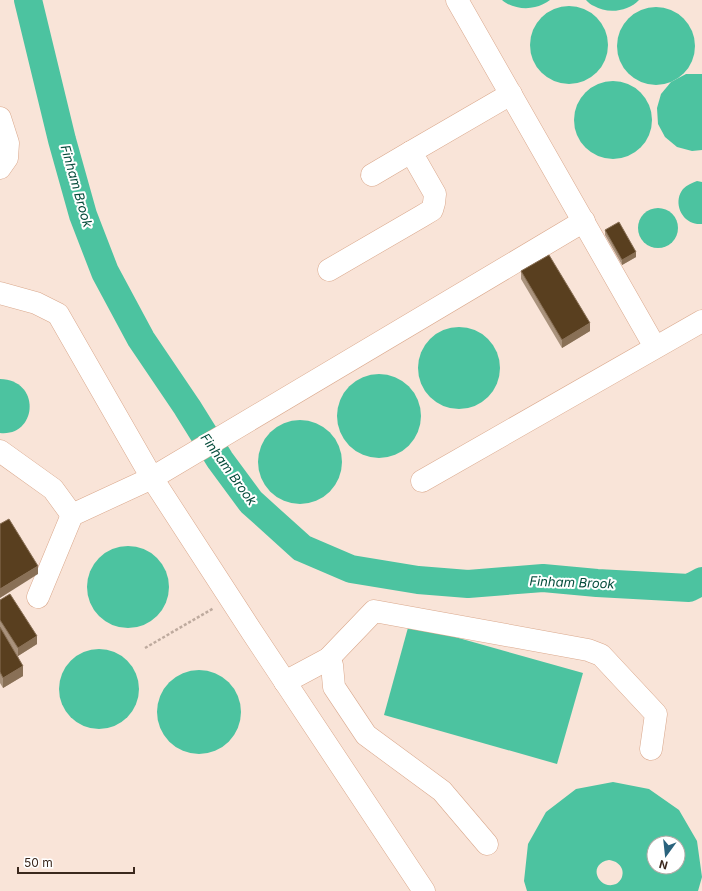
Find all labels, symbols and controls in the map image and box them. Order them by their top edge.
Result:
water label: Finham Brook [58,143,97,230]
water label: Finham Brook [197,430,261,509]
water label: Finham Brook [529,573,616,592]
north arrow [646,835,686,875]
scale bar [18,849,134,875]
text: 50 m [24,855,53,870]
text: N [658,857,669,873]

